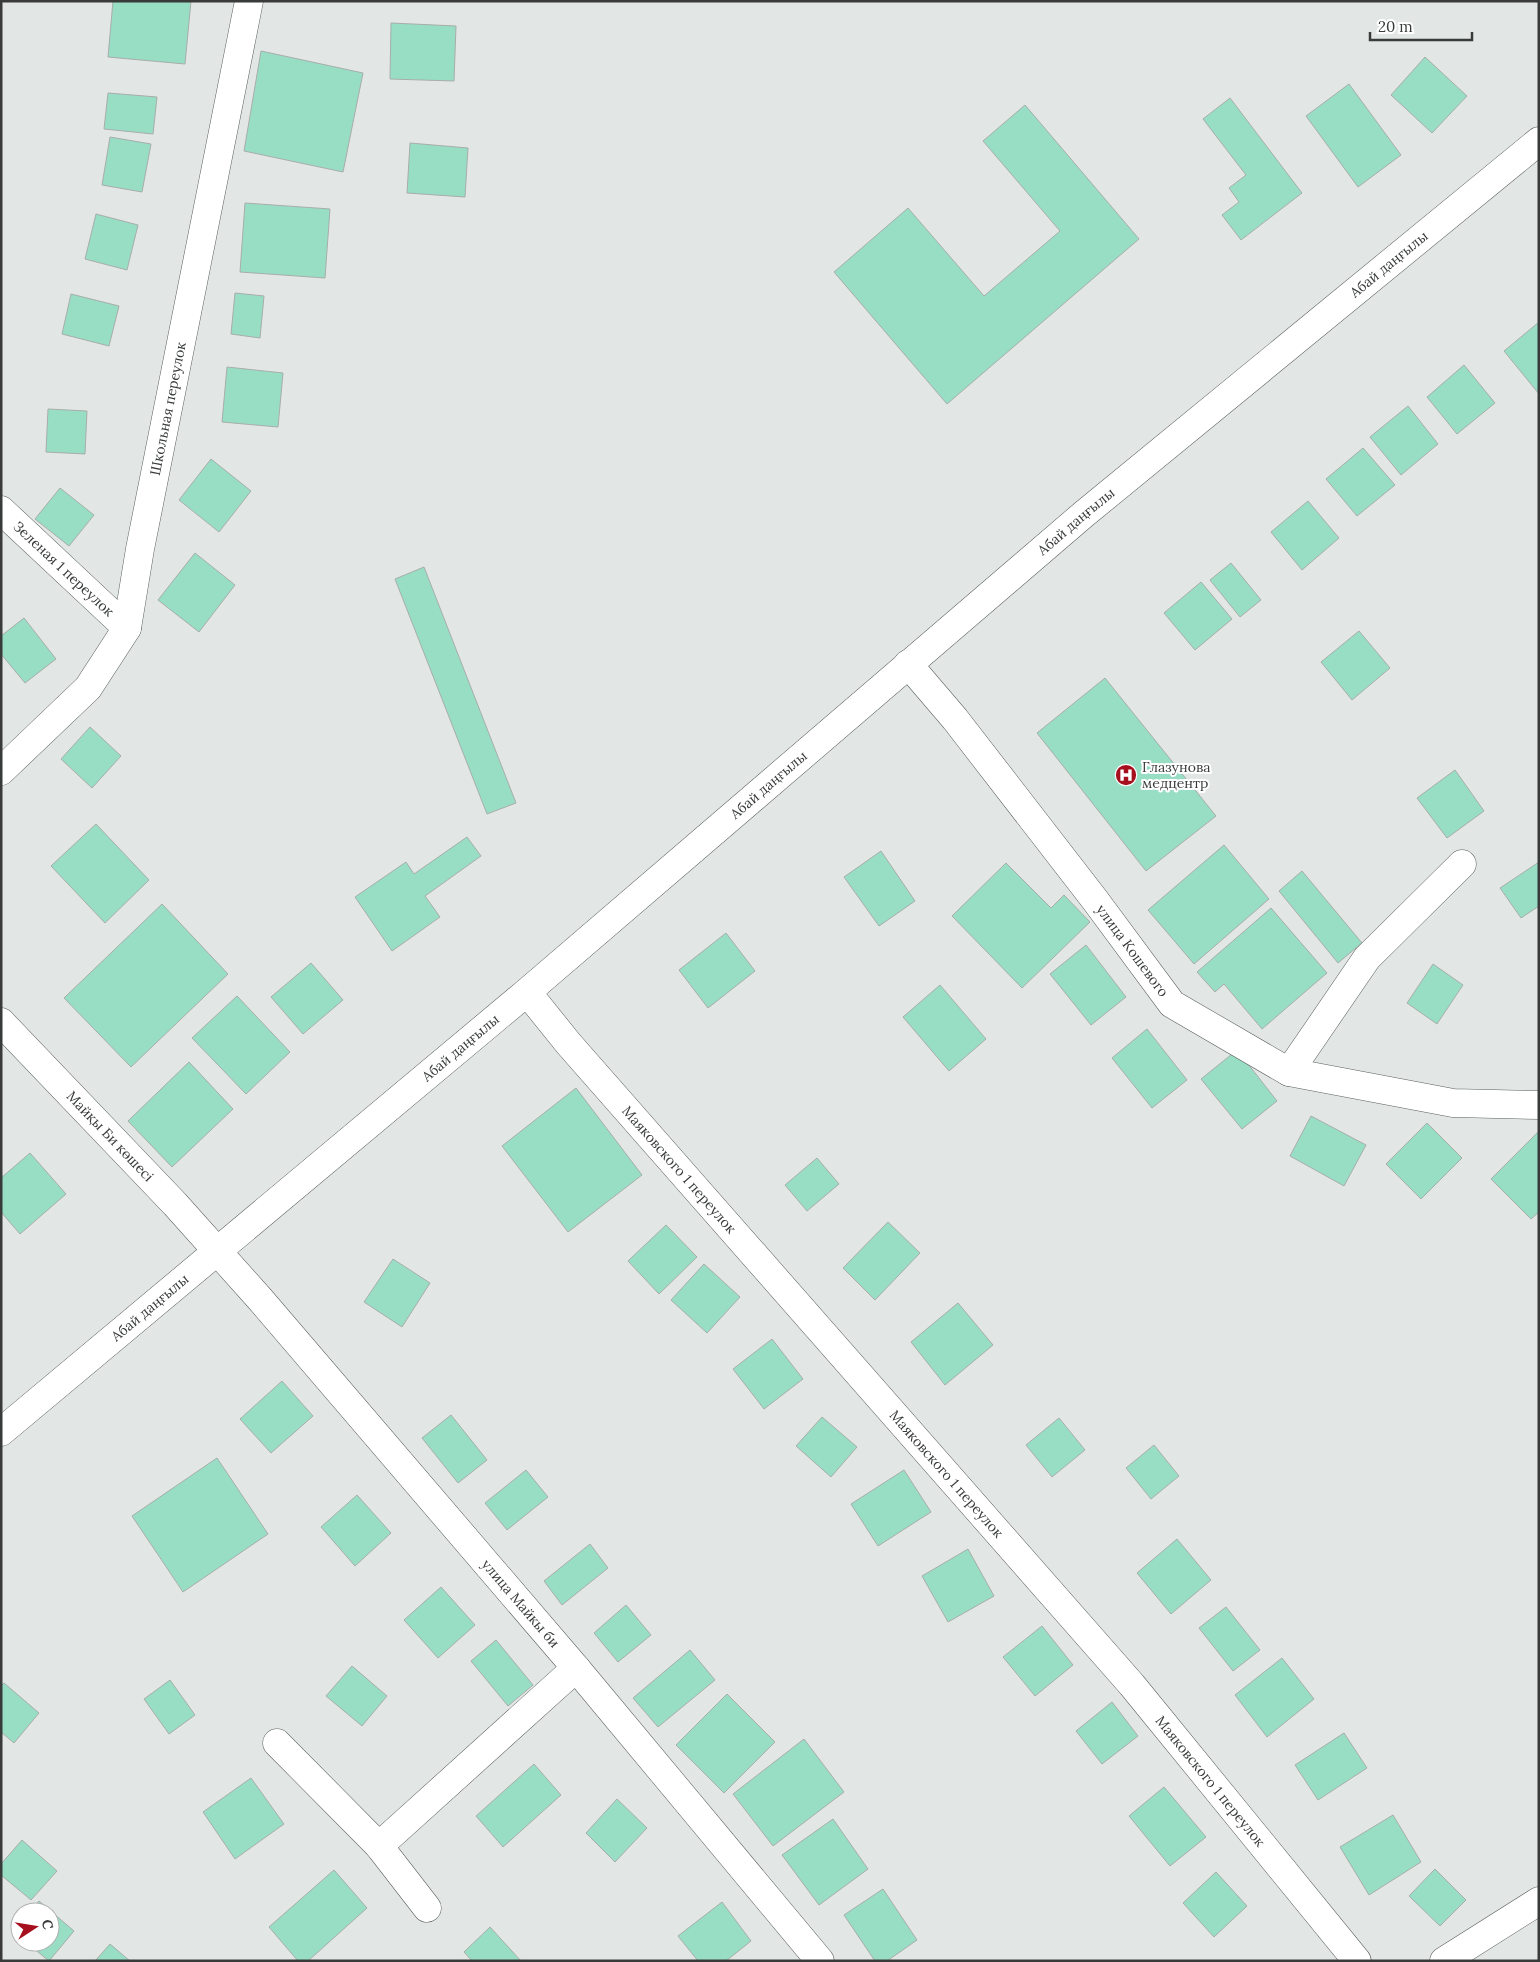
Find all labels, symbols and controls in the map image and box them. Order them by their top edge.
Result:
scale bar [1370,10,1472,42]
text: 20 m [1378,17,1413,36]
street label: Абай даңғылы [1345,227,1432,302]
street label: Школьная переулок [146,340,190,477]
street label: Абай даңғылы [1033,484,1118,560]
street label: Зеленая 1 переулок [10,517,118,621]
street label: Абай даңғылы [726,747,811,823]
place label: Глазунова медцентр [1142,758,1210,792]
hospital icon: Глазунова медцентр [1114,763,1138,787]
street label: улица Кошевого [1092,901,1173,1000]
street label: Абай даңғылы [417,1010,503,1086]
street label: Майқы Би көшесі [63,1087,158,1185]
street label: Маяковского 1 переулок [618,1102,740,1238]
street label: Абай даңғылы [107,1270,192,1346]
street label: Маяковского 1 переулок [886,1406,1008,1542]
street label: улица Майкы би [478,1555,564,1652]
street label: Маяковского 1 переулок [1152,1712,1269,1851]
north arrow [10,1902,60,1952]
text: С [38,1918,58,1931]

